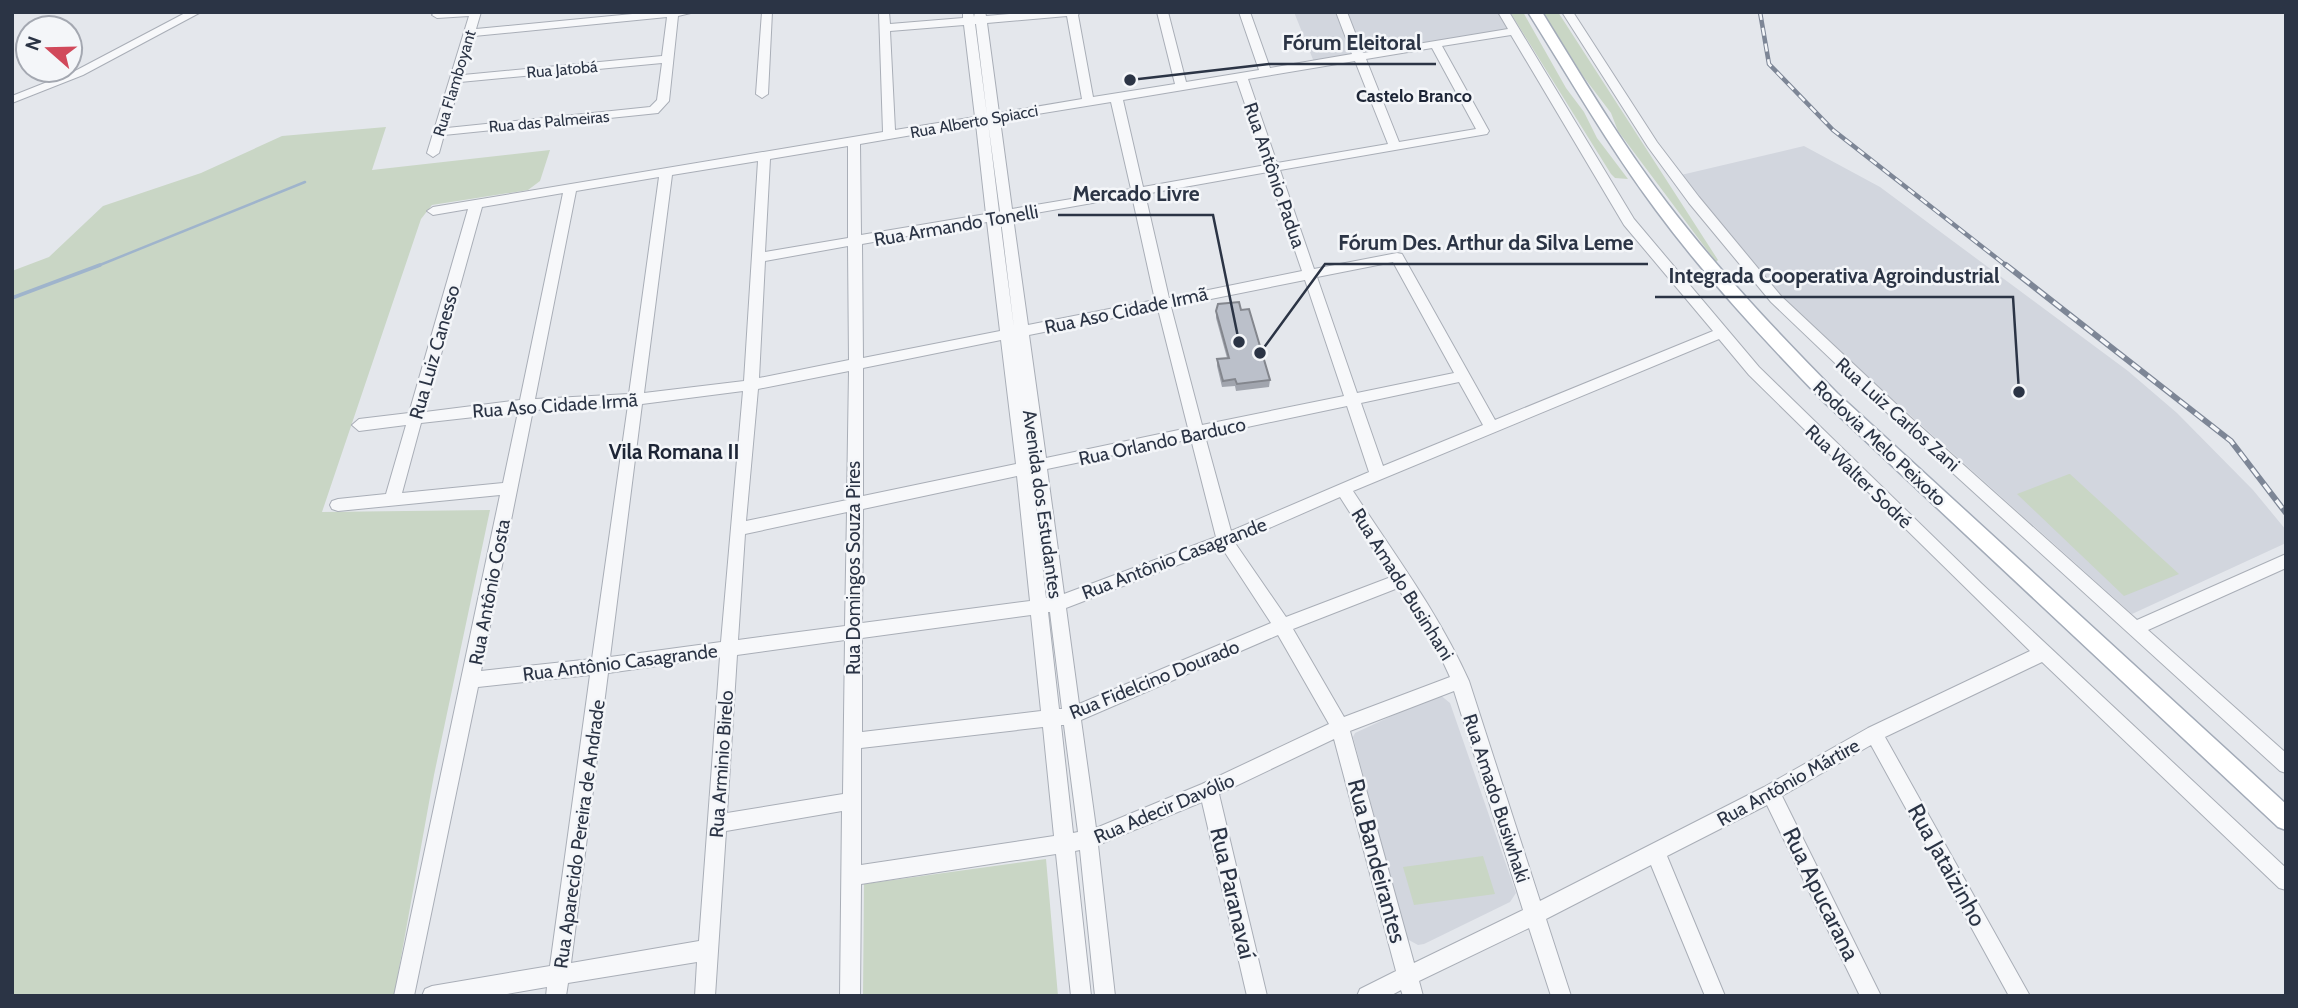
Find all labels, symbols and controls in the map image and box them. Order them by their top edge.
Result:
north arrow [14,14,84,84]
callout: Fórum Eleitoral [1269,22,1436,64]
street label: Rua Flamboyant [429,27,480,139]
text: Fórum Eleitoral [1283,30,1422,55]
text: N [20,33,47,54]
street label: Rua Jatobá [526,57,599,82]
district label: Castelo Branco [1356,85,1472,107]
street label: Rua Antônio Padua [1239,99,1310,251]
street label: Rua Alberto Spiacci [909,101,1040,142]
street label: Rua das Palmeiras [488,107,611,136]
callout: Mercado Livre [1058,173,1213,215]
text: Mercado Livre [1073,181,1200,206]
street label: Rua Armando Tonelli [872,200,1040,251]
callout: Fórum Des. Arthur da Silva Leme [1325,222,1648,264]
text: Fórum Des. Arthur da Silva Leme [1338,230,1634,255]
callout: Integrada Cooperativa Agroindustrial [1655,255,2013,297]
text: Integrada Cooperativa Agroindustrial [1669,263,2000,288]
street label: Rua Luiz Canesso [404,282,465,422]
street label: Rua Aso Cidade Irmã [1043,282,1210,339]
street label: Rua Luiz Carlos Zani [1831,353,1964,476]
street label: Rodovia Melo Peixoto [1808,376,1951,511]
street label: Rua Aso Cidade Irmã [471,388,639,423]
street label: Avenida dos Estudantes [1018,408,1067,600]
street label: Rua Orlando Barduco [1076,413,1248,470]
street label: Rua Walter Sodré [1801,420,1917,533]
district label: Vila Romana II [609,439,739,464]
street label: Rua Domingos Souza Pires [842,461,865,675]
street label: Rua Amado Businhani [1346,504,1459,665]
street label: Rua Antônio Casagrande [1079,513,1270,604]
street label: Rua Antônio Costa [464,517,515,667]
street label: Rua Fidelcino Dourado [1066,635,1242,724]
street label: Rua Antônio Casagrande [521,639,719,686]
street label: Rua Arminio Birelo [705,689,738,839]
street label: Rua Aparecido Pereira de Andrade [549,698,610,970]
street label: Rua Amado Busiwhaki [1458,711,1535,885]
street label: Rua Antônio Mártire [1713,734,1864,831]
street label: Rua Adecir Davólio [1091,769,1238,848]
street label: Rua Bandeirantes [1342,776,1412,946]
street label: Rua Jataizinho [1902,799,1992,931]
street label: Rua Apucarana [1777,823,1865,965]
street label: Rua Paranavaí [1204,824,1262,962]

